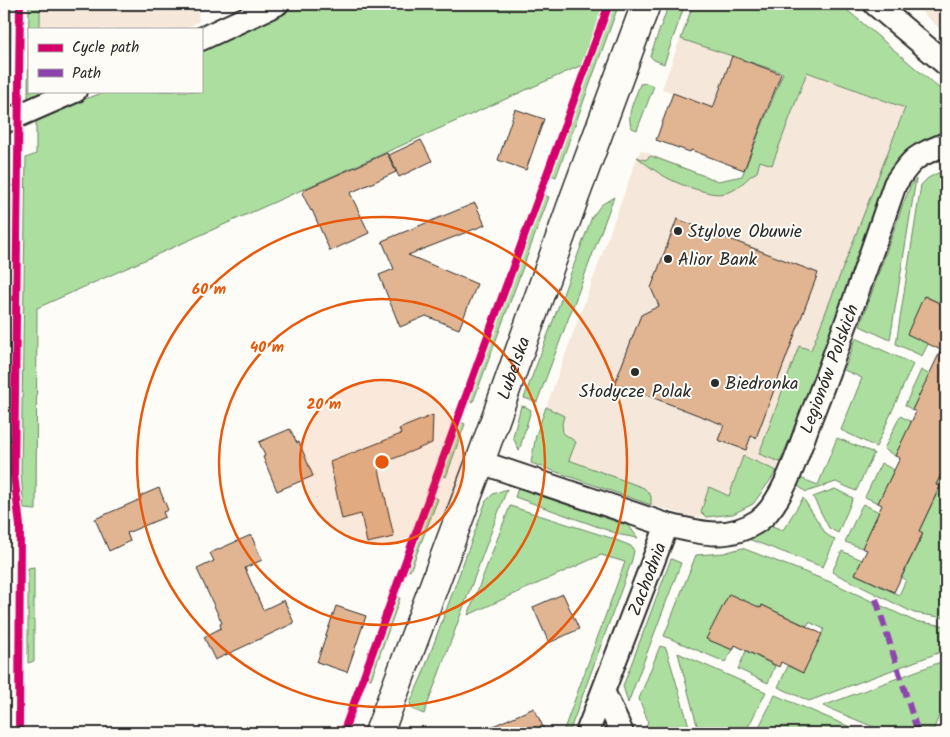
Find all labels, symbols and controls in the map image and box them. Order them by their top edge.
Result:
legend [28,28,202,92]
text: Cycle path [72,36,139,60]
text: Path [72,62,101,86]
place label: Stylove Obuwie [688,218,802,247]
marker: Stylove Obuwie [672,225,684,237]
place label: Alior Bank [678,246,757,275]
marker: Alior Bank [662,253,674,265]
text: 60 m [192,278,226,302]
street label: Legionów Polskich [793,300,868,438]
street label: Lubelska [490,333,540,404]
text: 40 m [250,336,284,360]
marker: Słodycze Polak [629,366,641,378]
place label: Biedronka [725,370,798,399]
marker: Biedronka [709,377,721,389]
place label: Słodycze Polak [579,378,692,407]
text: 20 m [307,393,341,417]
centre of rings [373,453,391,471]
street label: Zachodnia [621,539,676,621]

